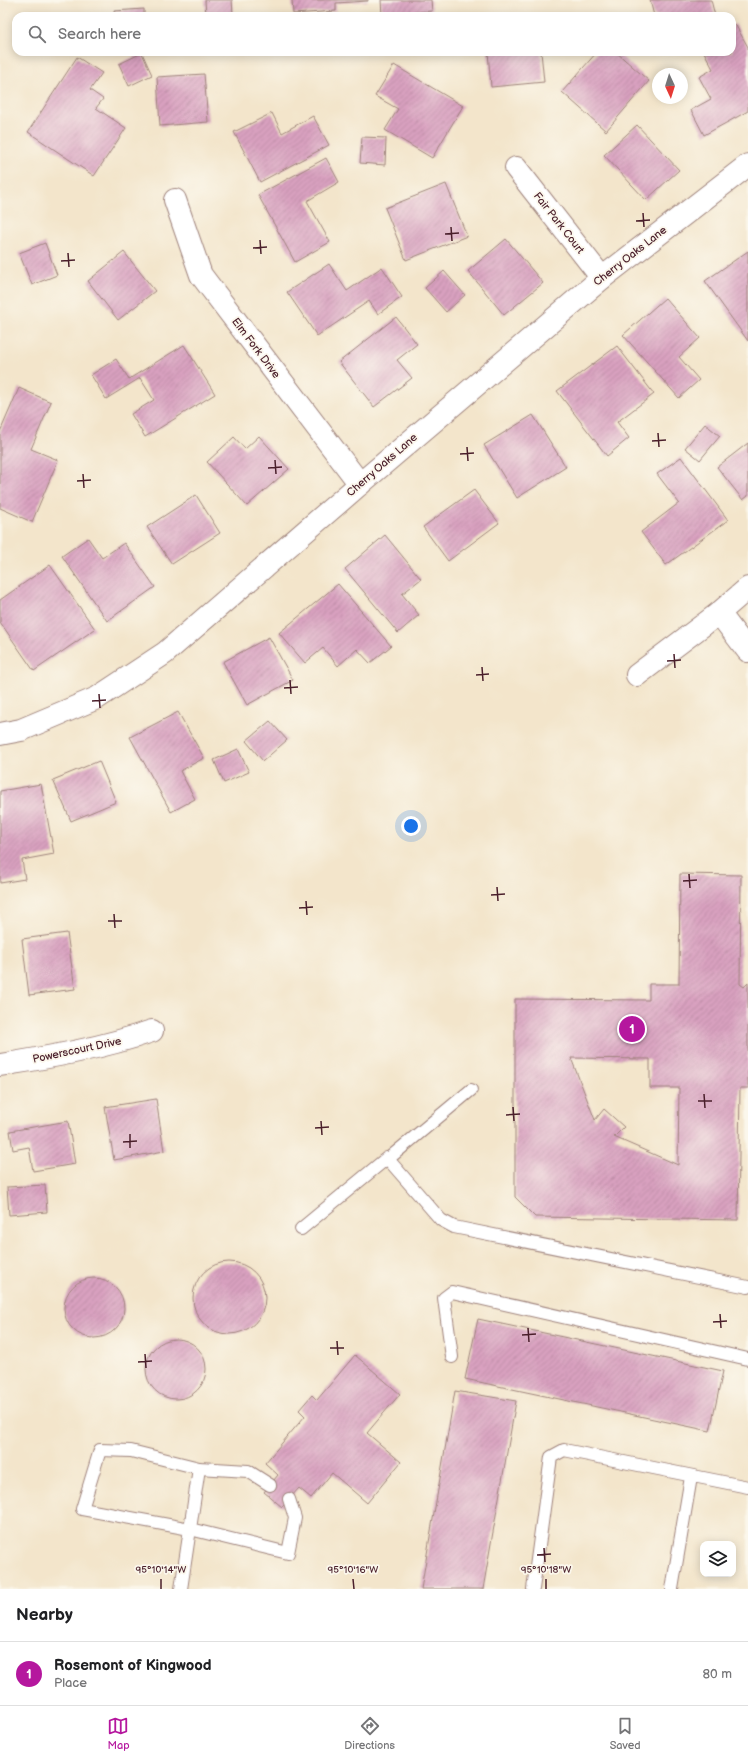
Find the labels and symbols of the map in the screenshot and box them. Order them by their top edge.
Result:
north arrow [652,68,688,104]
street label: Fair Park Court [531,190,587,257]
street label: Cherry Oaks Lane [591,223,670,289]
street label: Elm Fork Drive [229,315,283,381]
street label: Cherry Oaks Lane [344,430,420,499]
your location [401,816,421,836]
pin: 1 [619,1014,645,1044]
street label: Powerscourt Drive [31,1034,123,1066]
text: 95°10'14"W [136,1564,186,1576]
text: 95°10'16"W [328,1564,378,1576]
text: 95°10'18"W [521,1564,571,1576]

